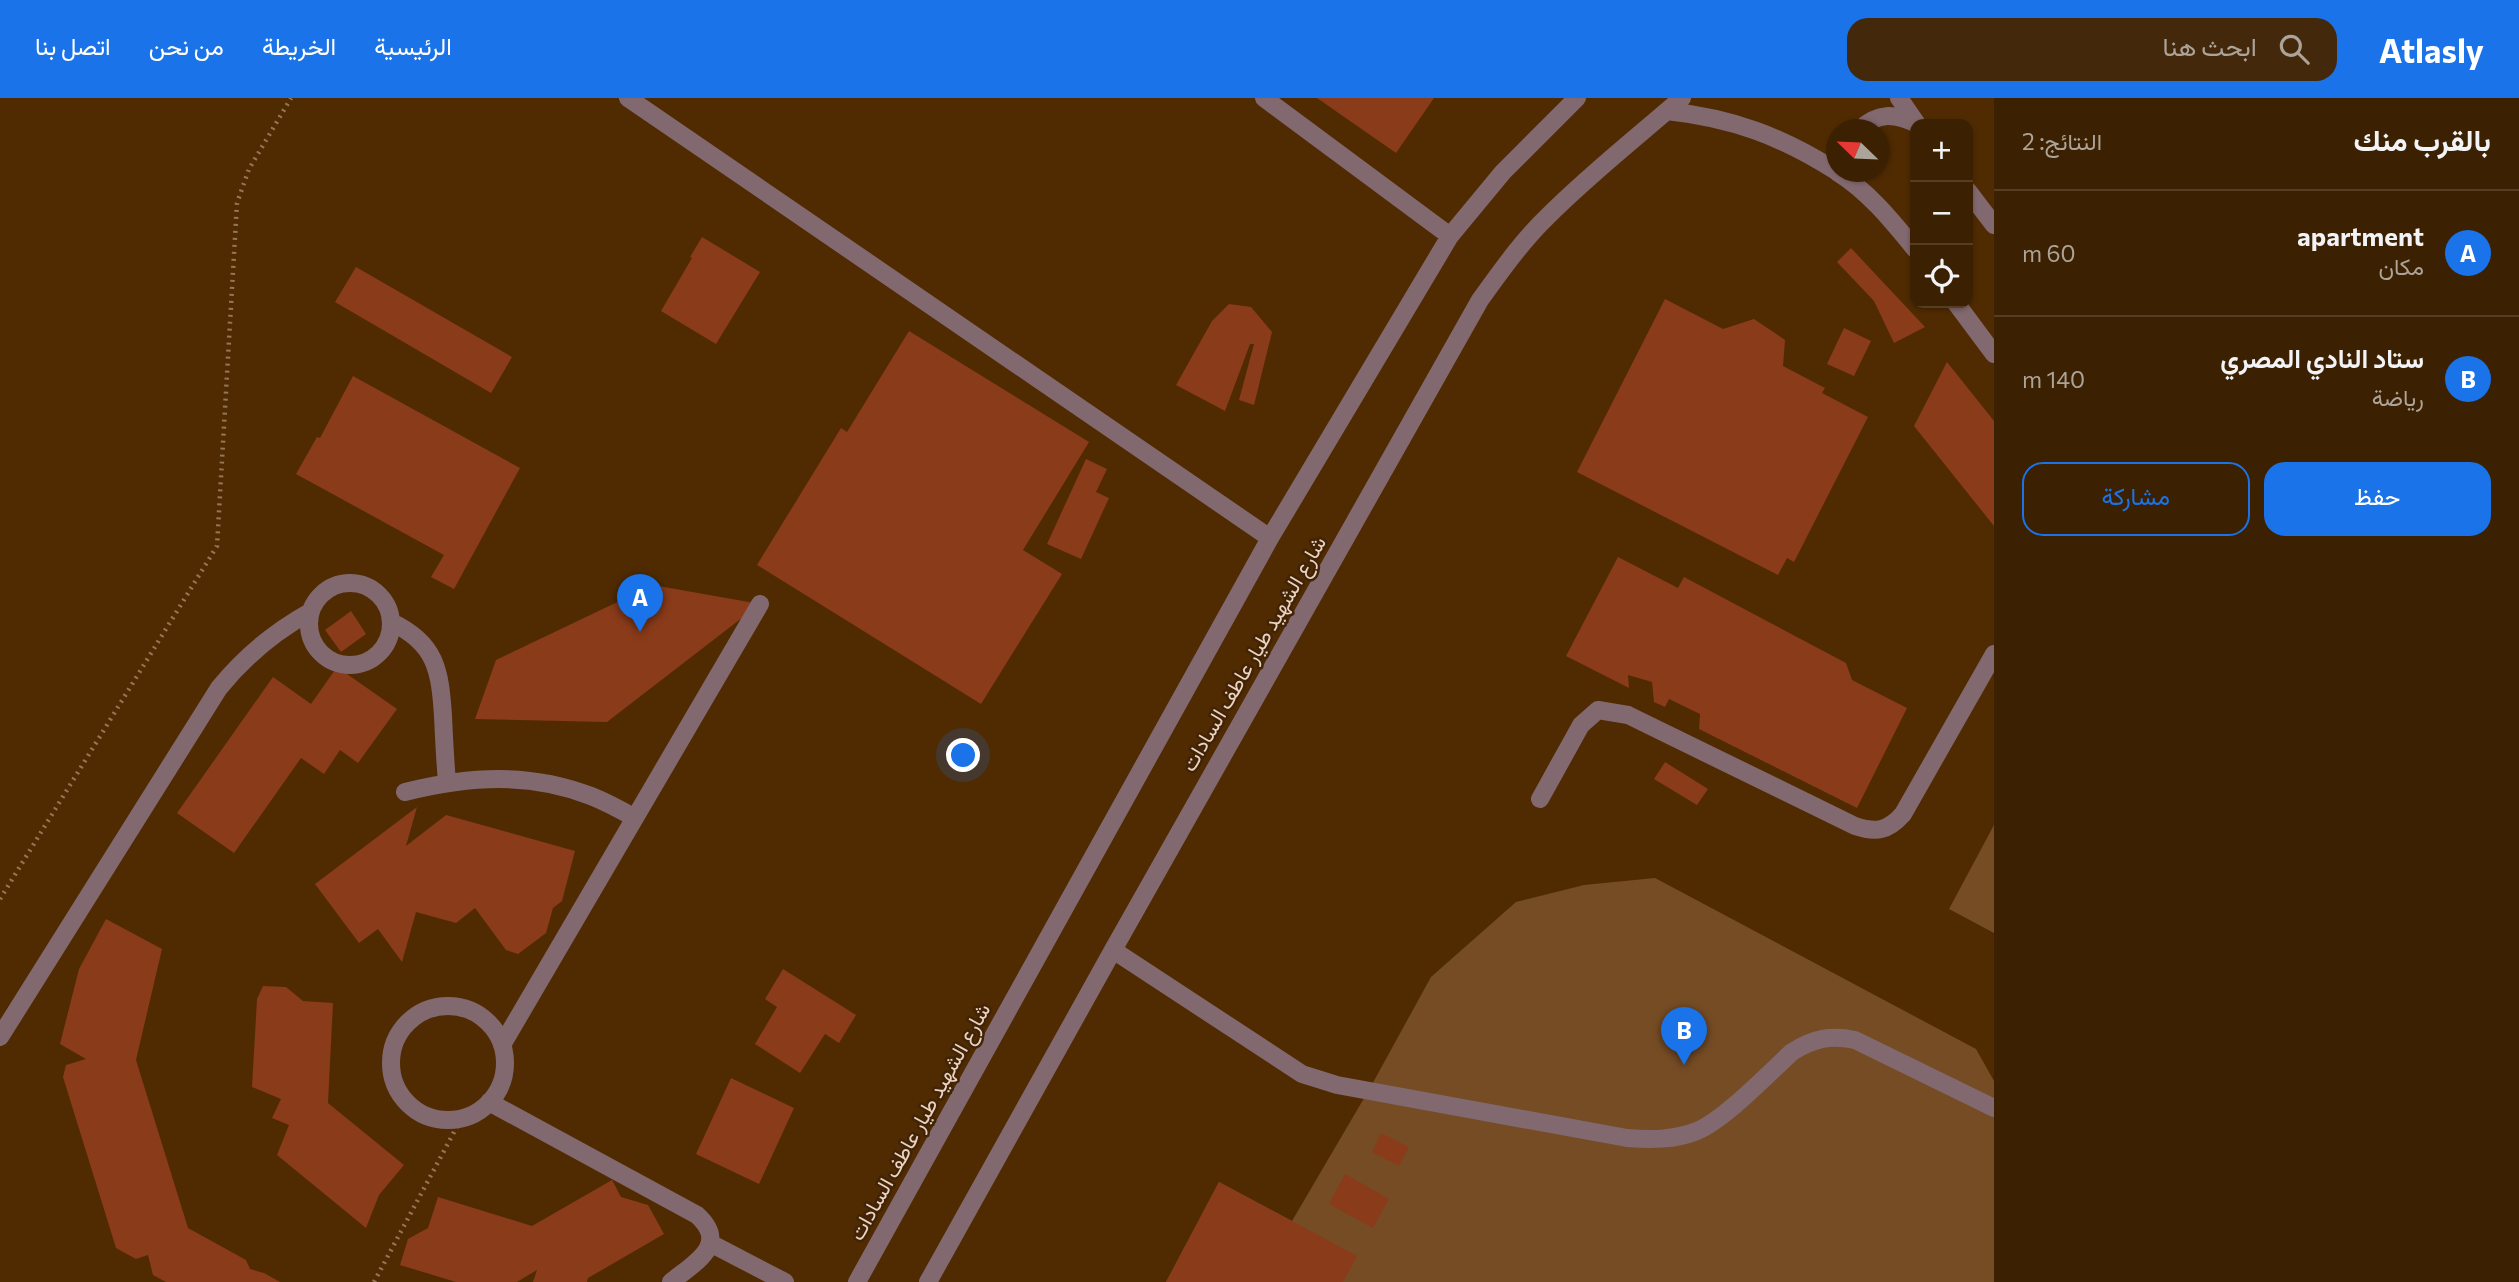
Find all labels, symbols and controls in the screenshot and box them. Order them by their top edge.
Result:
search box [1847,18,2337,81]
text: Atlasly [2379,29,2484,70]
text: ابحث هنا [2163,30,2257,61]
icon: search [2275,30,2313,68]
text: اتصل بنا [35,31,111,60]
text: من نحن [149,31,224,60]
text: الخريطة [262,31,336,60]
text: الرئيسية [374,31,452,60]
north arrow [1826,119,1889,182]
map controls [1910,119,1973,308]
button: + [1910,119,1973,182]
text: بالقرب منك [2354,120,2491,157]
text: النتائج: 2 [2022,127,2102,155]
button: − [1910,182,1973,245]
text: apartment [2297,220,2424,251]
text: 60 m [2022,239,2075,267]
text: A [2460,239,2476,267]
button: locate [1910,245,1973,308]
text: مكان [2378,252,2424,280]
text: ستاد النادي المصري [2220,342,2424,373]
text: 140 m [2022,365,2085,393]
text: B [2460,365,2476,393]
text: رياضة [2372,383,2424,411]
button: مشاركة [2022,462,2250,536]
button: حفظ [2264,462,2491,536]
street label: شارع الشهيد طيار عاطف السادات [1175,531,1333,777]
pin: A [617,574,663,632]
your location [946,738,980,772]
street label: شارع الشهيد طيار عاطف السادات [843,998,997,1246]
pin: B [1661,1007,1707,1065]

